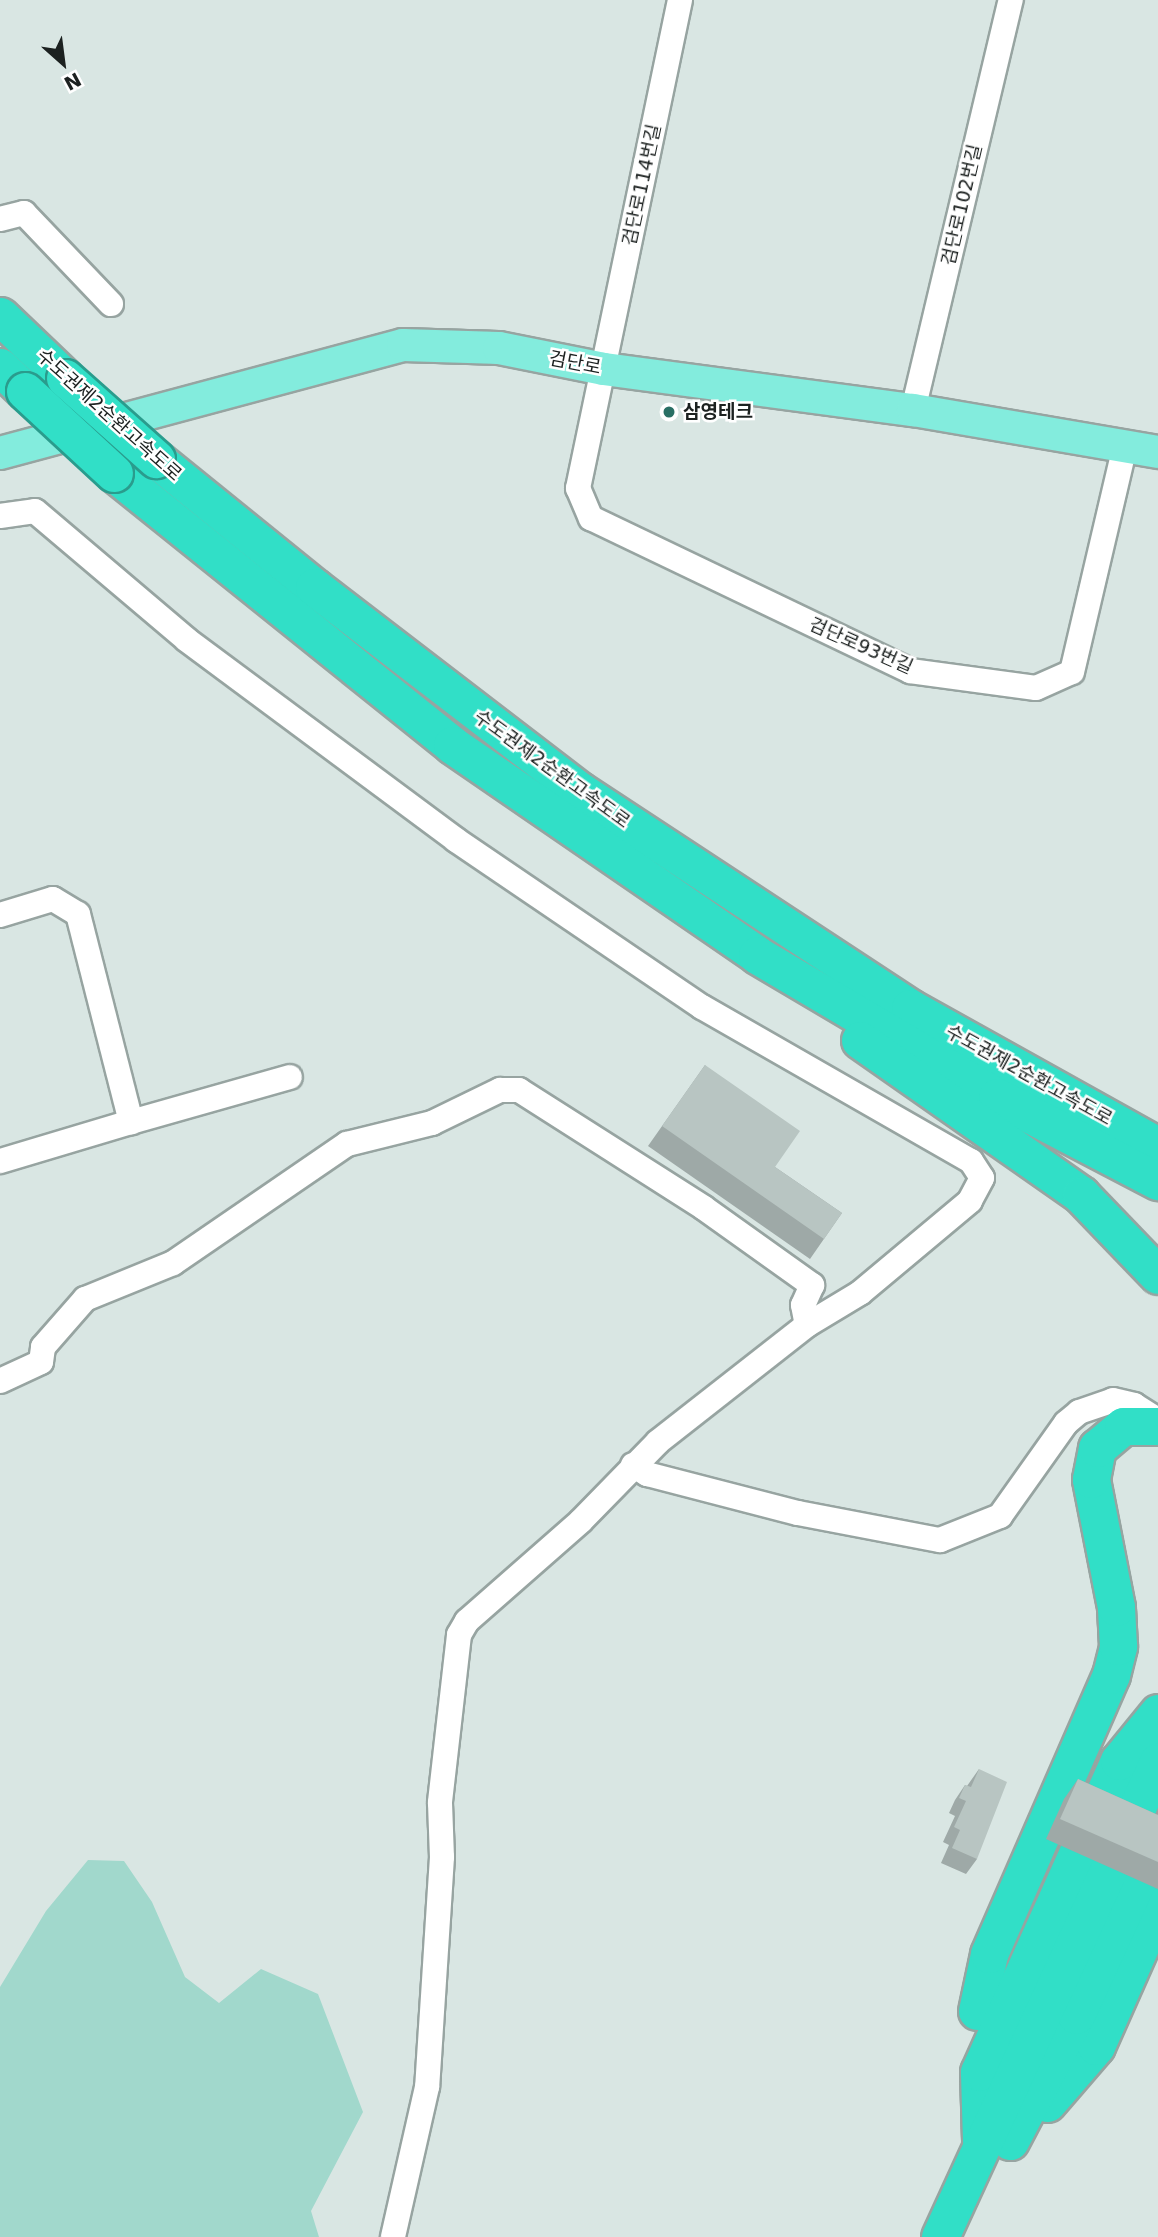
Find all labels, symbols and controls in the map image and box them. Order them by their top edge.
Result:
north arrow [28,28,98,98]
text: N [61,68,85,95]
street label: 검단로114번길 [618,122,666,248]
street label: 검단로102번길 [937,142,987,268]
street label: 수도권제2순환고속도로 [32,344,186,486]
street label: 검단로 [547,347,603,379]
place label: 삼영테크 [683,401,753,423]
marker: 삼영테크 [661,404,677,420]
street label: 검단로93번길 [805,613,917,679]
street label: 수도권제2순환고속도로 [470,705,634,833]
street label: 수도권제2순환고속도로 [942,1020,1116,1130]

